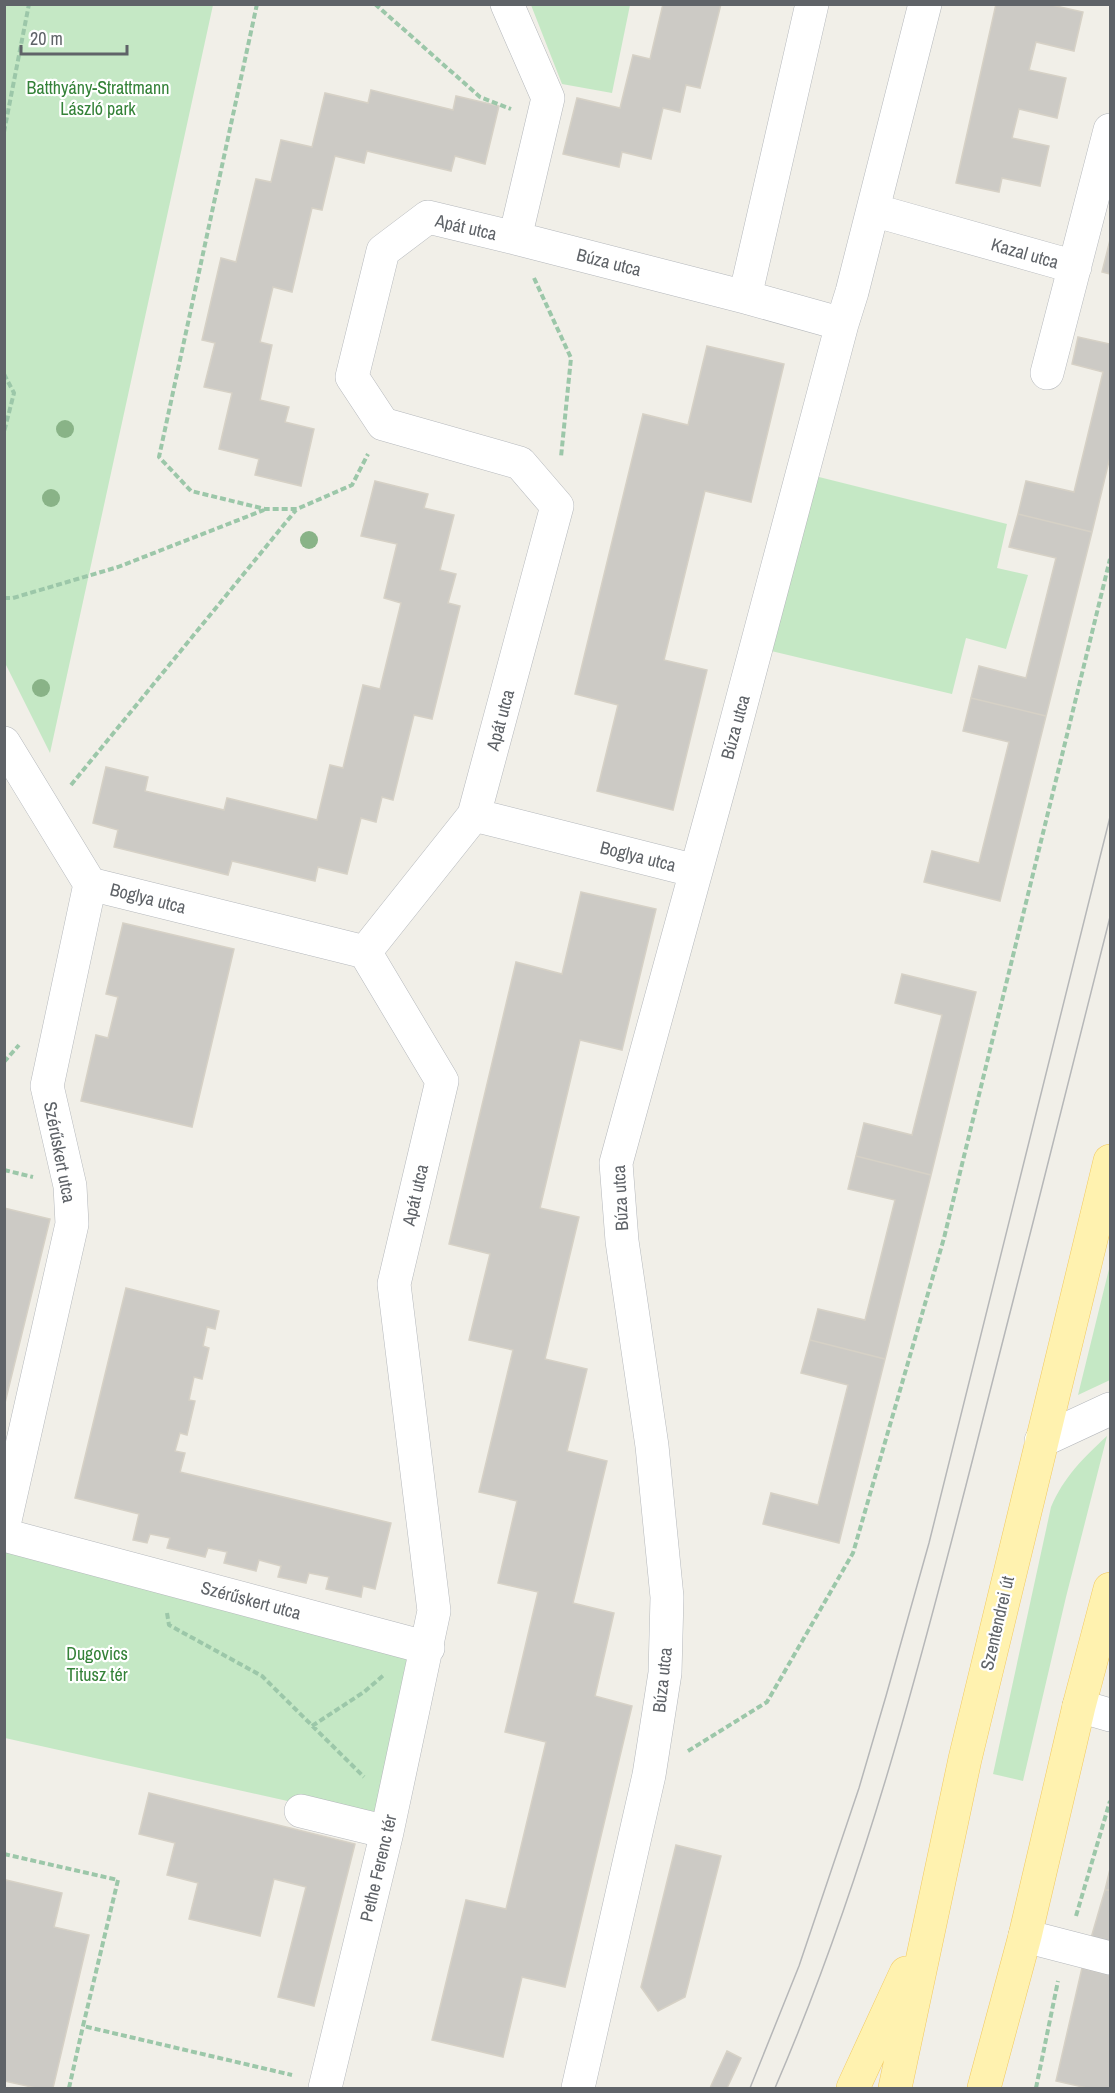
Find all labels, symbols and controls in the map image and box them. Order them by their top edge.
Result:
scale bar [21,18,128,56]
text: 20 m [30,26,63,51]
park label: Batthyány-Strattmann László park [27,75,169,121]
street label: Apát utca [432,208,499,246]
street label: Kazal utca [988,231,1062,275]
street label: Búza utca [574,242,644,282]
street label: Apát utca [480,687,520,754]
street label: Búza utca [714,692,756,762]
street label: Boglya utca [598,835,678,877]
street label: Boglya utca [108,877,188,919]
street label: Szérűskert utca [38,1099,82,1205]
street label: Apát utca [396,1162,434,1229]
street label: Búza utca [606,1165,634,1231]
street label: Szentendrei út [974,1573,1020,1673]
street label: Szérűskert utca [198,1575,304,1625]
park label: Dugovics Titusz tér [66,1641,128,1687]
street label: Búza utca [646,1646,678,1714]
street label: Pethe Ferenc tér [354,1812,402,1924]

